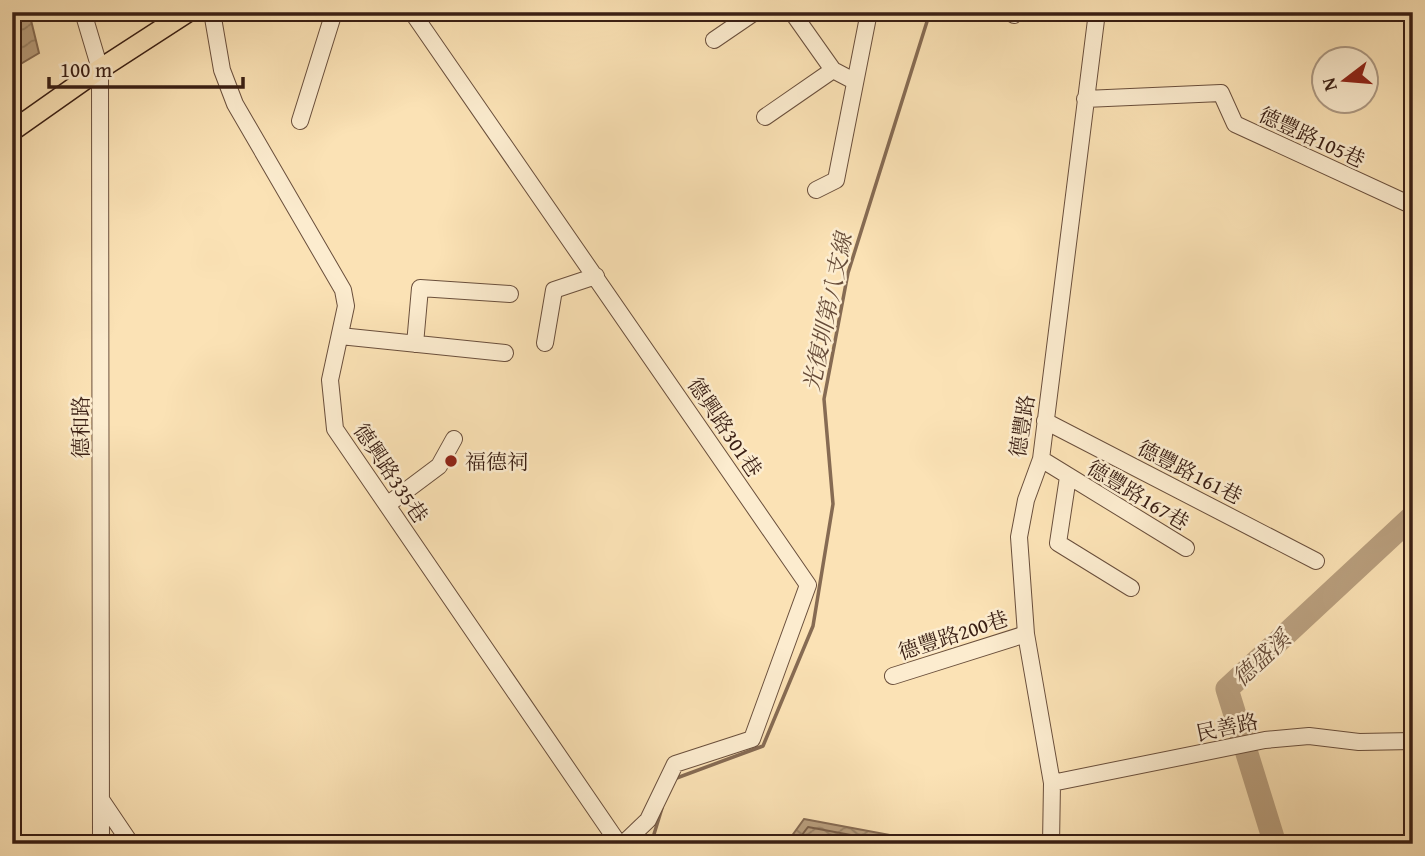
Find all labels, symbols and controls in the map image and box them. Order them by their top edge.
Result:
scale bar [49,46,243,90]
north arrow [1310,46,1380,116]
text: 100 m [60,54,112,85]
text: N [1313,74,1344,95]
street label: 德豐路105巷 [1254,99,1370,175]
water label: 光復圳第八支線 [794,228,860,394]
street label: 德興路301巷 [680,371,770,483]
street label: 德豐路 [1002,392,1042,460]
street label: 德和路 [65,396,96,459]
street label: 德興路335巷 [346,417,436,529]
street label: 德豐路161巷 [1132,432,1248,512]
place label: 福德祠 [465,446,528,477]
street label: 德豐路167巷 [1081,452,1195,538]
marker: 福德祠 [443,453,459,469]
street label: 德豐路200巷 [894,603,1012,667]
water label: 德盛溪 [1225,620,1300,694]
street label: 民善路 [1193,705,1261,749]

